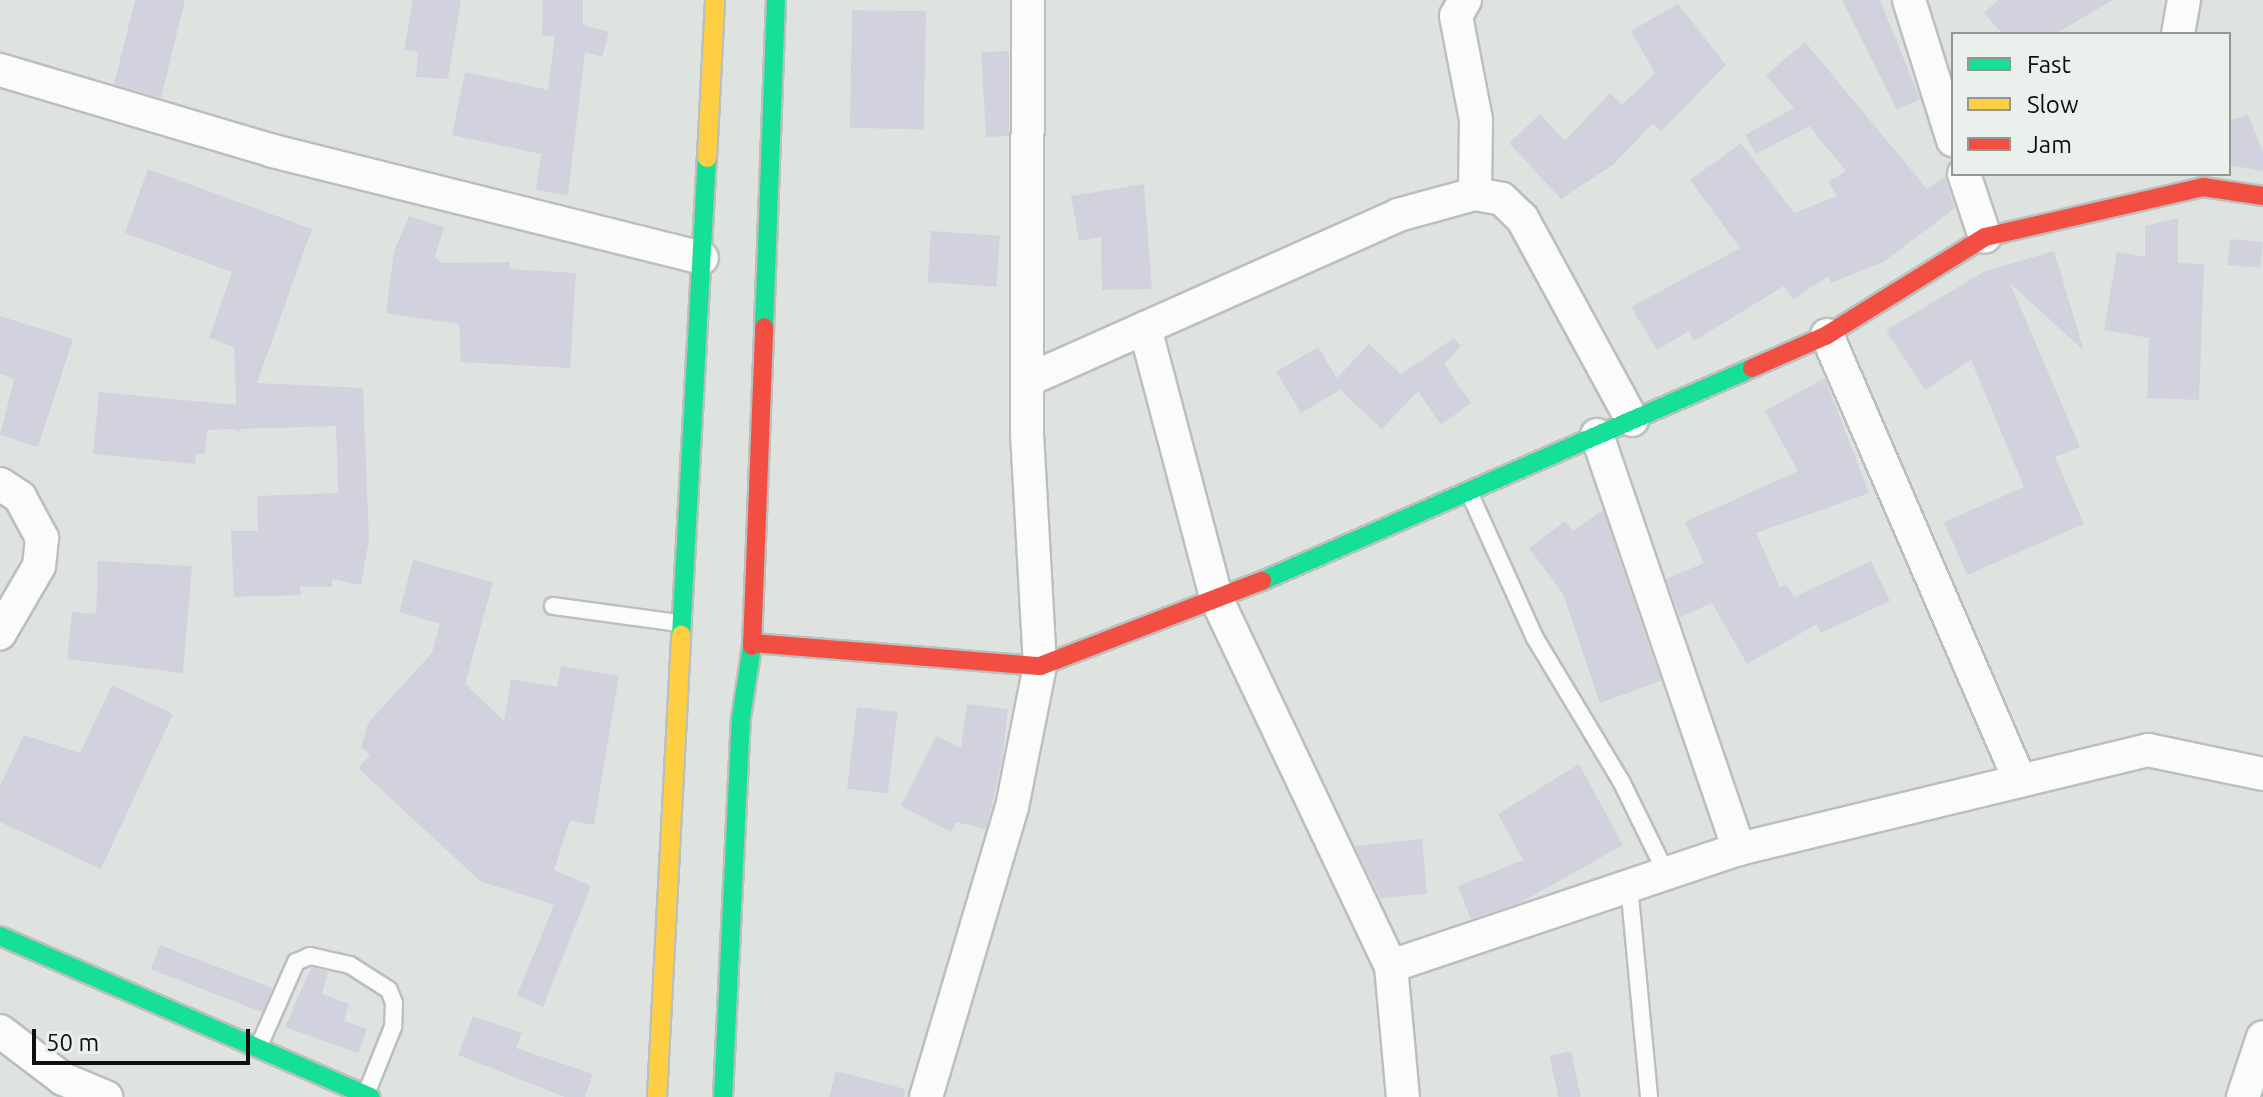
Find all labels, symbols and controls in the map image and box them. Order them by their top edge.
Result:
legend [1951,32,2231,176]
text: Fast [2027,51,2071,78]
text: Slow [2027,91,2079,118]
text: Jam [2027,131,2072,158]
scale bar [36,1013,254,1063]
text: 50 m [46,1029,99,1056]

